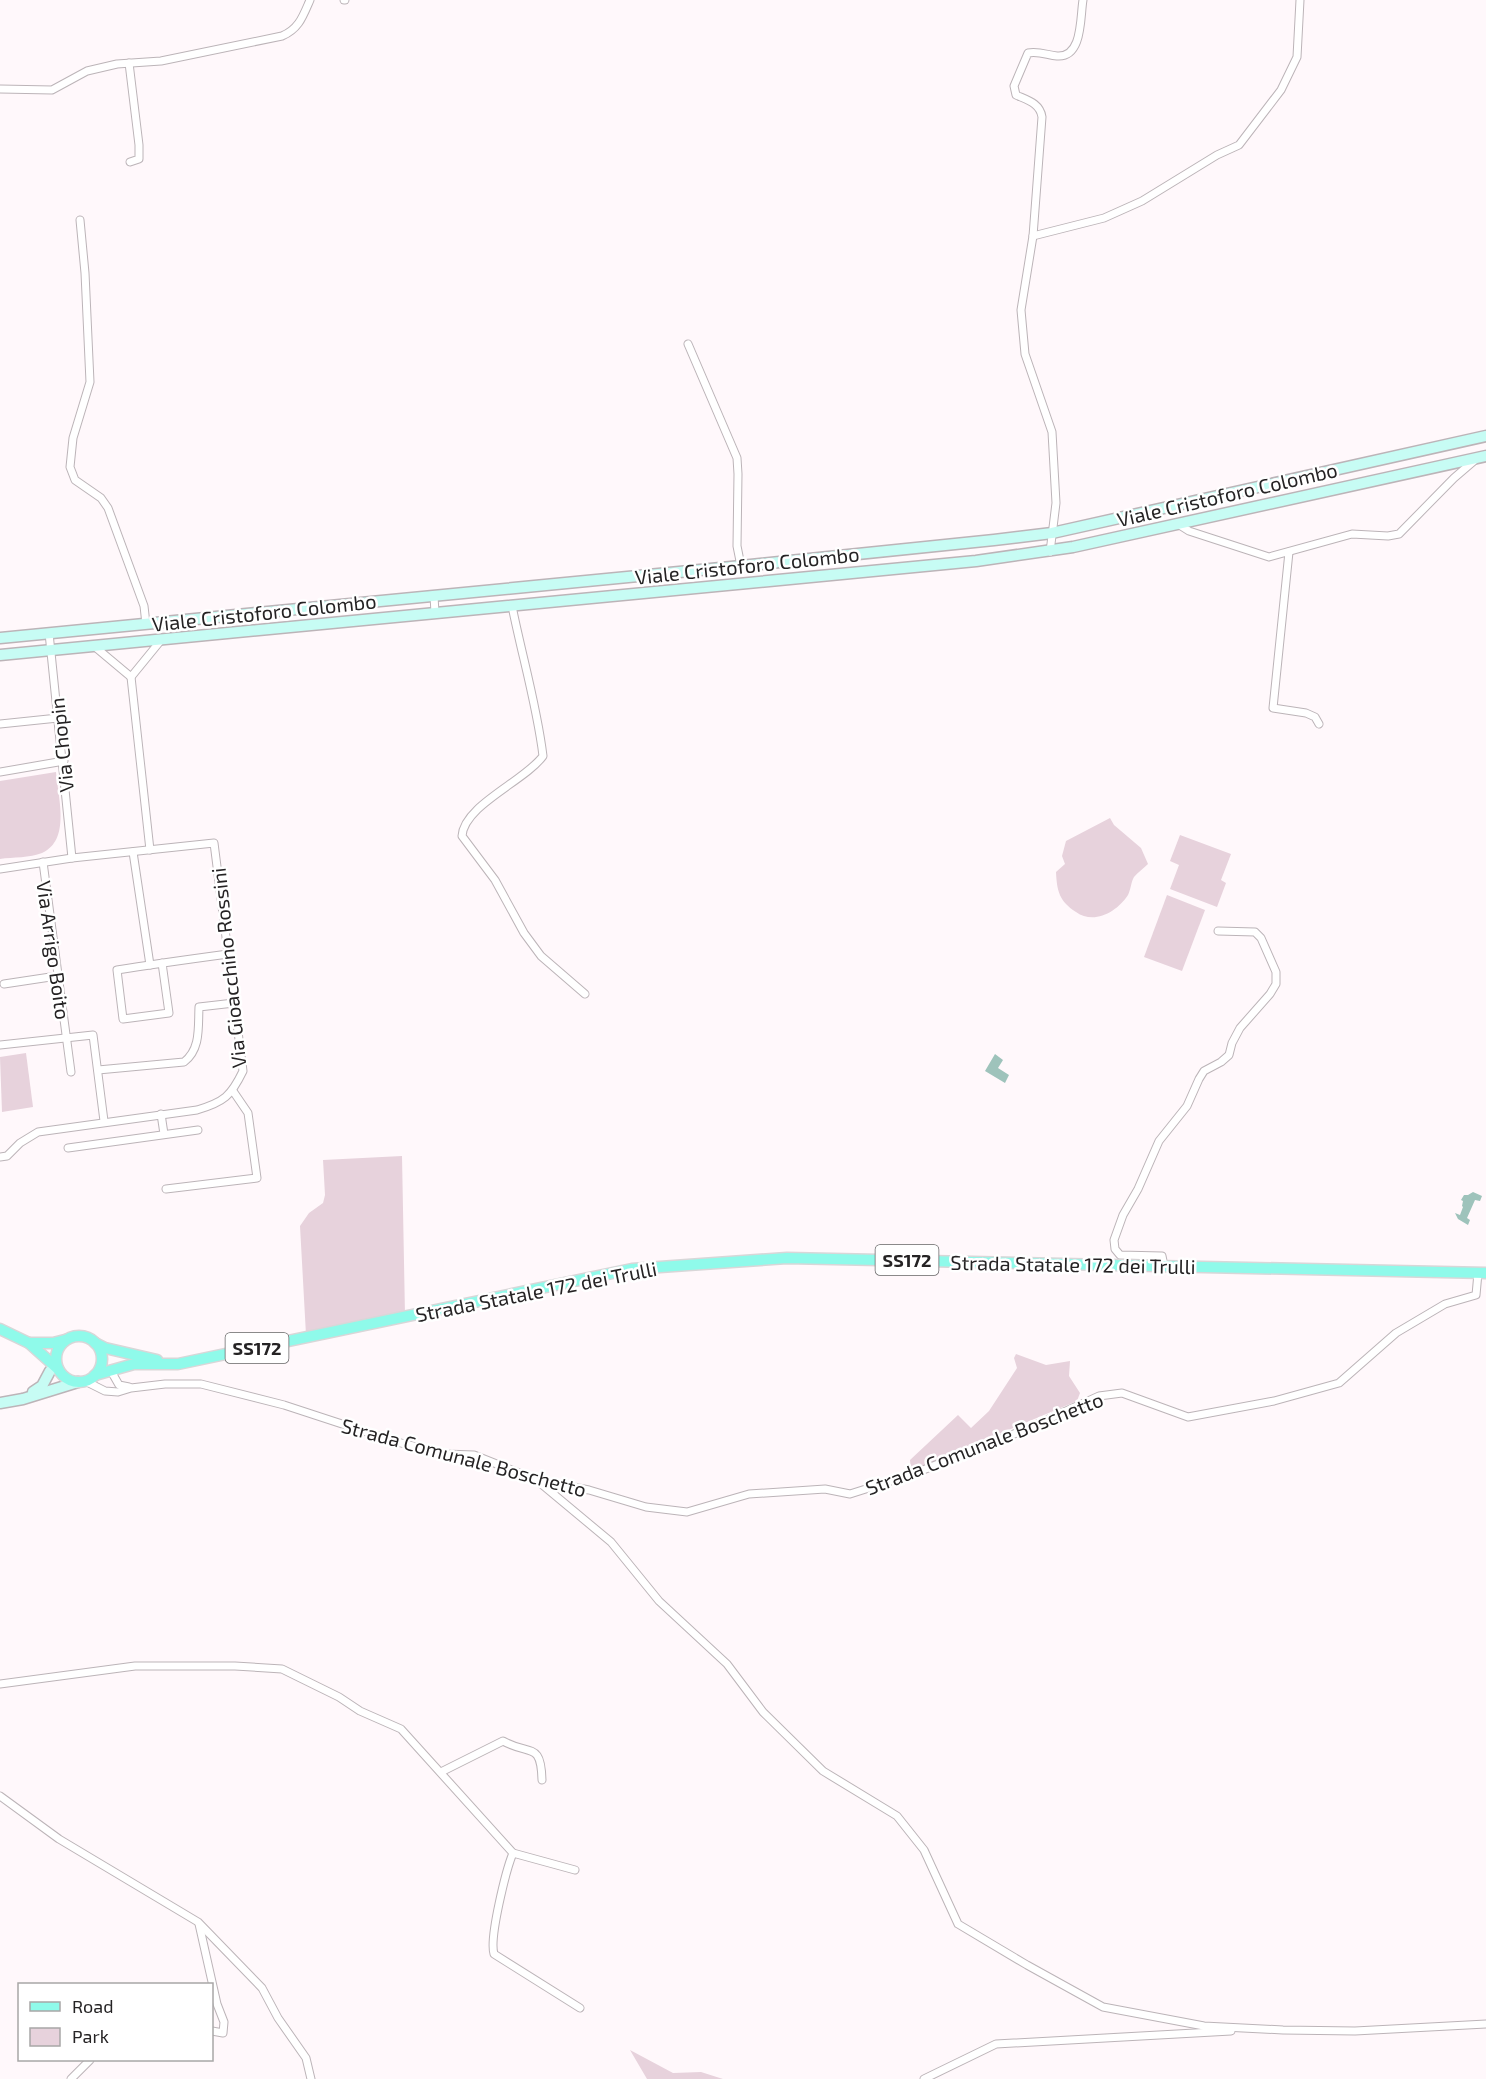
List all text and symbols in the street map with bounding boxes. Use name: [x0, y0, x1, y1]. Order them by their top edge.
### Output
street label: Viale Cristoforo Colombo: [1114, 457, 1340, 531]
street label: Viale Cristoforo Colombo: [634, 541, 860, 589]
street label: Viale Cristoforo Colombo: [151, 588, 377, 636]
street label: Via Chopin: [44, 696, 78, 794]
street label: Via Gioacchino Rossini: [206, 867, 250, 1069]
street label: Via Arrigo Boito: [32, 879, 76, 1021]
road number: SS172: [876, 1245, 938, 1275]
street label: Strada Statale 172 dei Trulli: [950, 1250, 1196, 1278]
street label: Strada Statale 172 dei Trulli: [413, 1256, 659, 1326]
road number: SS172: [226, 1333, 288, 1363]
street label: Strada Comunale Boschetto: [862, 1387, 1106, 1499]
street label: Strada Comunale Boschetto: [339, 1413, 589, 1501]
legend: [18, 1983, 213, 2061]
text: Road: [72, 1995, 113, 2017]
text: Park: [72, 2025, 109, 2047]

